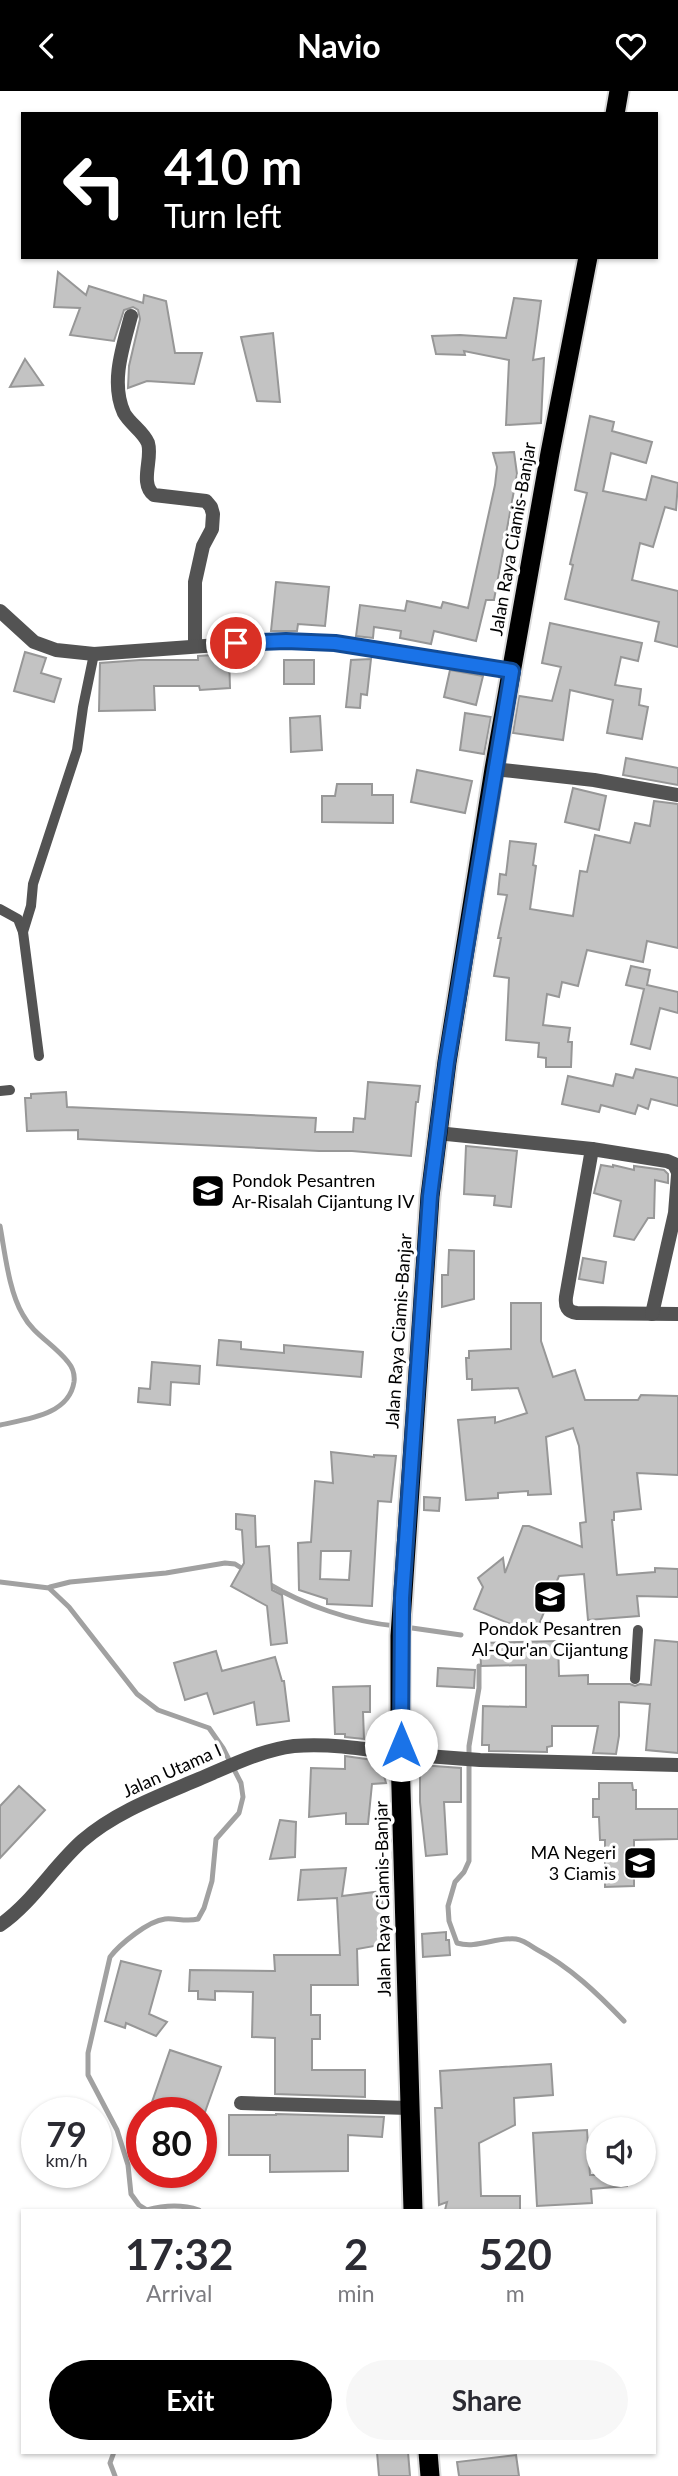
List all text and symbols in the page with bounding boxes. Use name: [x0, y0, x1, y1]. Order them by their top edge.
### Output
text: Navio: [297, 26, 381, 65]
icon: back: [28, 27, 66, 65]
icon: heart: [612, 27, 650, 65]
text: 410 m: [164, 137, 302, 195]
icon: left: [49, 140, 140, 231]
text: Turn left: [164, 196, 281, 235]
street label: Jalan Raya Ciamis-Banjar: [484, 440, 540, 637]
pin: [206, 613, 266, 673]
icon: arrive: [217, 624, 255, 662]
place label: Pondok Pesantren Ar-Risalah Cijantung IV: [232, 1169, 415, 1212]
school or university icon: Pondok Pesantren Ar-Risalah Cijantung IV: [189, 1172, 227, 1210]
street label: Jalan Raya Ciamis-Banjar: [380, 1232, 416, 1429]
school or university icon: Pondok Pesantren Al-Qur'an Cijantung: [531, 1578, 569, 1616]
place label: Pondok Pesantren Al-Qur'an Cijantung: [472, 1617, 628, 1660]
position arrow: [364, 1708, 438, 1782]
street label: Jalan Utama I: [119, 1739, 224, 1802]
street label: Jalan Raya Ciamis-Banjar: [369, 1801, 395, 1997]
place label: MA Negeri 3 Ciamis: [531, 1841, 616, 1884]
school or university icon: MA Negeri 3 Ciamis: [621, 1844, 659, 1882]
speed limit sign: 80: [126, 2097, 217, 2188]
text: 79: [46, 2112, 87, 2154]
map controls: [586, 2117, 656, 2187]
button: sound: [586, 2117, 656, 2187]
text: km/h: [45, 2149, 88, 2171]
text: 17:32: [125, 2229, 233, 2279]
text: 2: [344, 2229, 368, 2279]
text: 520: [479, 2229, 552, 2279]
text: Arrival: [146, 2279, 212, 2307]
text: min: [337, 2279, 375, 2307]
text: m: [506, 2279, 525, 2307]
button: Exit: [49, 2360, 332, 2440]
button: Share: [346, 2360, 628, 2440]

